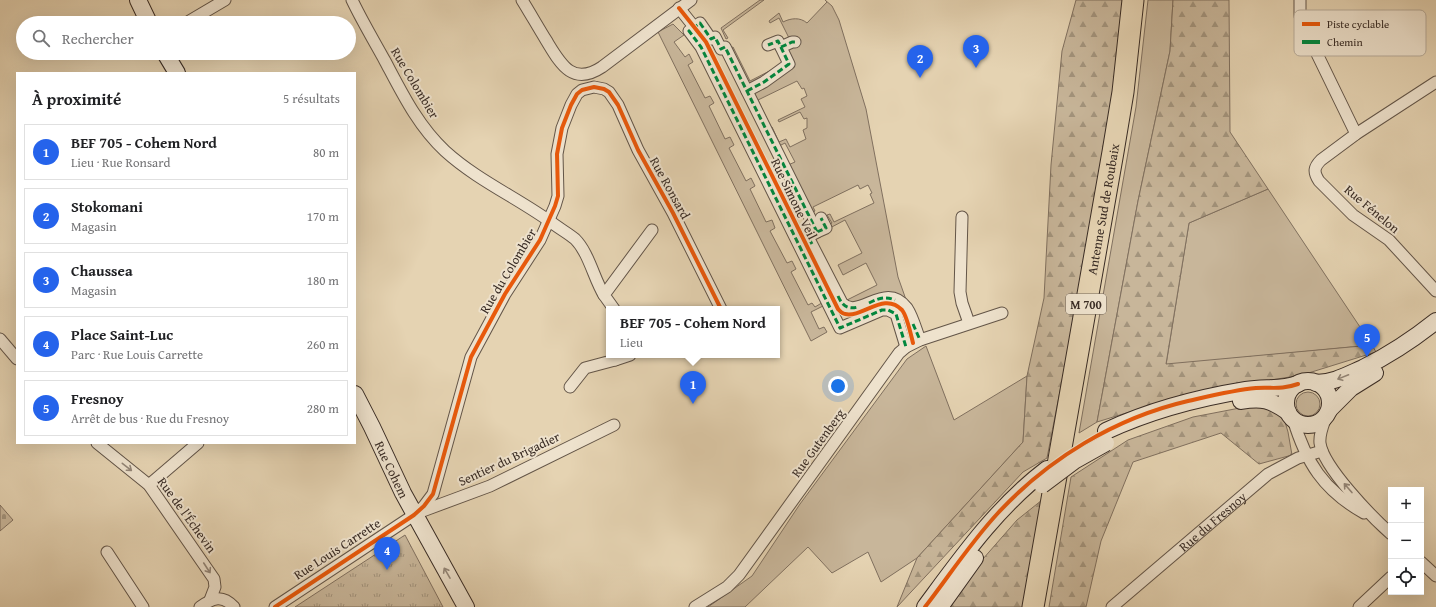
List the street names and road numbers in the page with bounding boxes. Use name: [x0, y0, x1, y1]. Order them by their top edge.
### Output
street label: Rue Colombier: [386, 44, 444, 123]
street label: Antenne Sud de Roubaix: [1082, 142, 1124, 276]
street label: Rue Ronsard: [645, 153, 695, 223]
street label: Rue Simone Veil: [766, 155, 822, 243]
street label: Rue Fénelon: [1340, 180, 1404, 238]
street label: Rue du Colombier: [475, 224, 541, 317]
road number: M 700: [1066, 294, 1106, 314]
street label: Rue Gutenberg: [787, 404, 850, 481]
street label: Sentier du Brigadier: [455, 427, 564, 491]
street label: Rue Cohem: [370, 438, 414, 502]
street label: Rue de l'Échevin: [153, 473, 221, 557]
street label: Rue du Fresnoy: [1174, 487, 1251, 556]
street label: Rue Louis Carrette: [290, 514, 384, 584]

